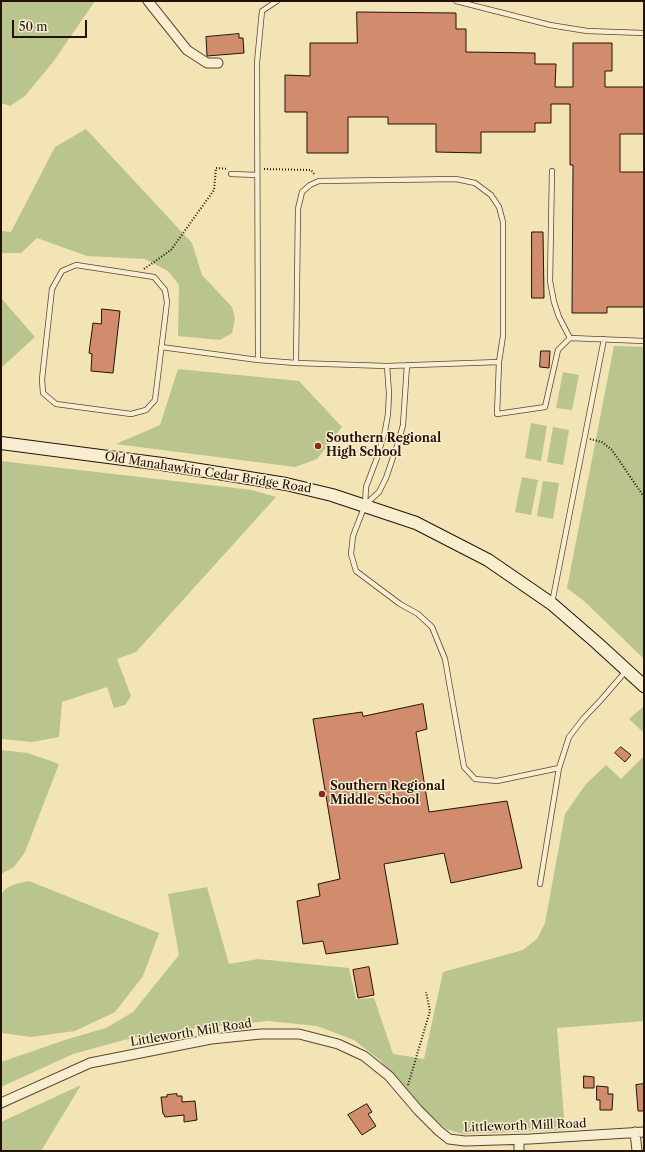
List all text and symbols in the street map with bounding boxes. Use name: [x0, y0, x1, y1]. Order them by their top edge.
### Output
scale bar: [14, 12, 89, 38]
text: 50 m: [19, 19, 48, 34]
place label: Southern Regional High School: [326, 432, 441, 460]
marker: Southern Regional High School: [313, 441, 323, 451]
street label: Old Manahawkin Cedar Bridge Road: [104, 450, 312, 496]
place label: Southern Regional Middle School: [330, 780, 445, 808]
marker: Southern Regional Middle School: [317, 789, 327, 799]
street label: Littleworth Mill Road: [129, 1016, 253, 1050]
street label: Littleworth Mill Road: [463, 1117, 587, 1135]

